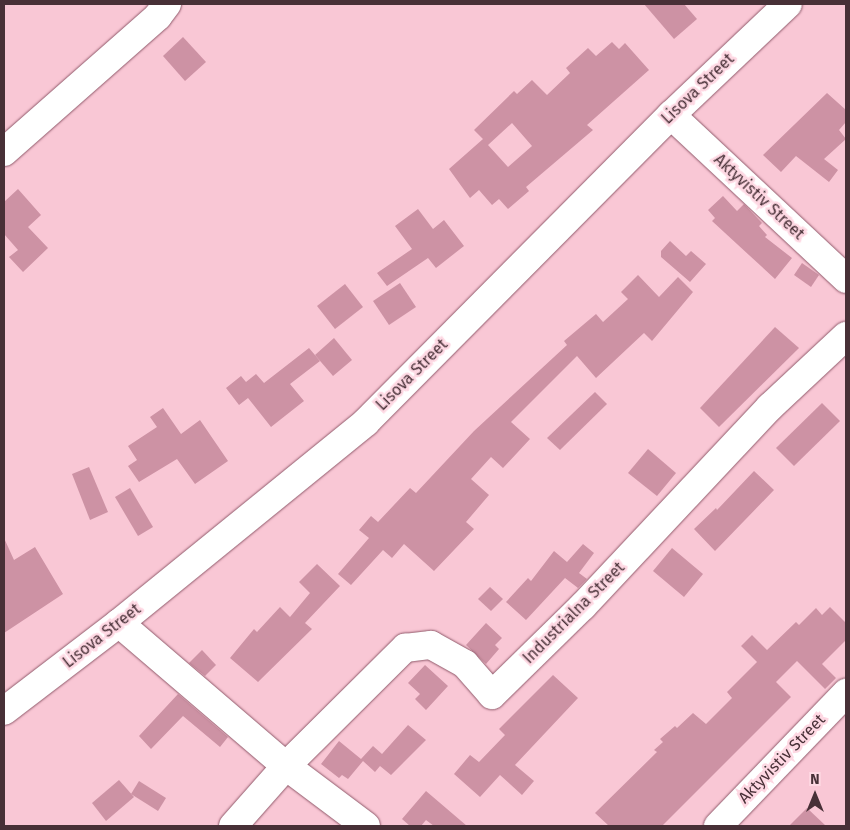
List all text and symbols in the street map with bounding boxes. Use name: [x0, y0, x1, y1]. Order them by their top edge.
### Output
street label: Lisova Street: [658, 50, 738, 128]
street label: Aktyvistiv Street: [710, 150, 808, 244]
street label: Lisova Street: [372, 335, 452, 415]
street label: Industrialna Street: [519, 558, 629, 668]
street label: Lisova Street: [59, 600, 145, 672]
street label: Aktyvistiv Street: [735, 710, 829, 808]
north arrow: [790, 770, 840, 820]
text: N: [810, 771, 820, 788]

